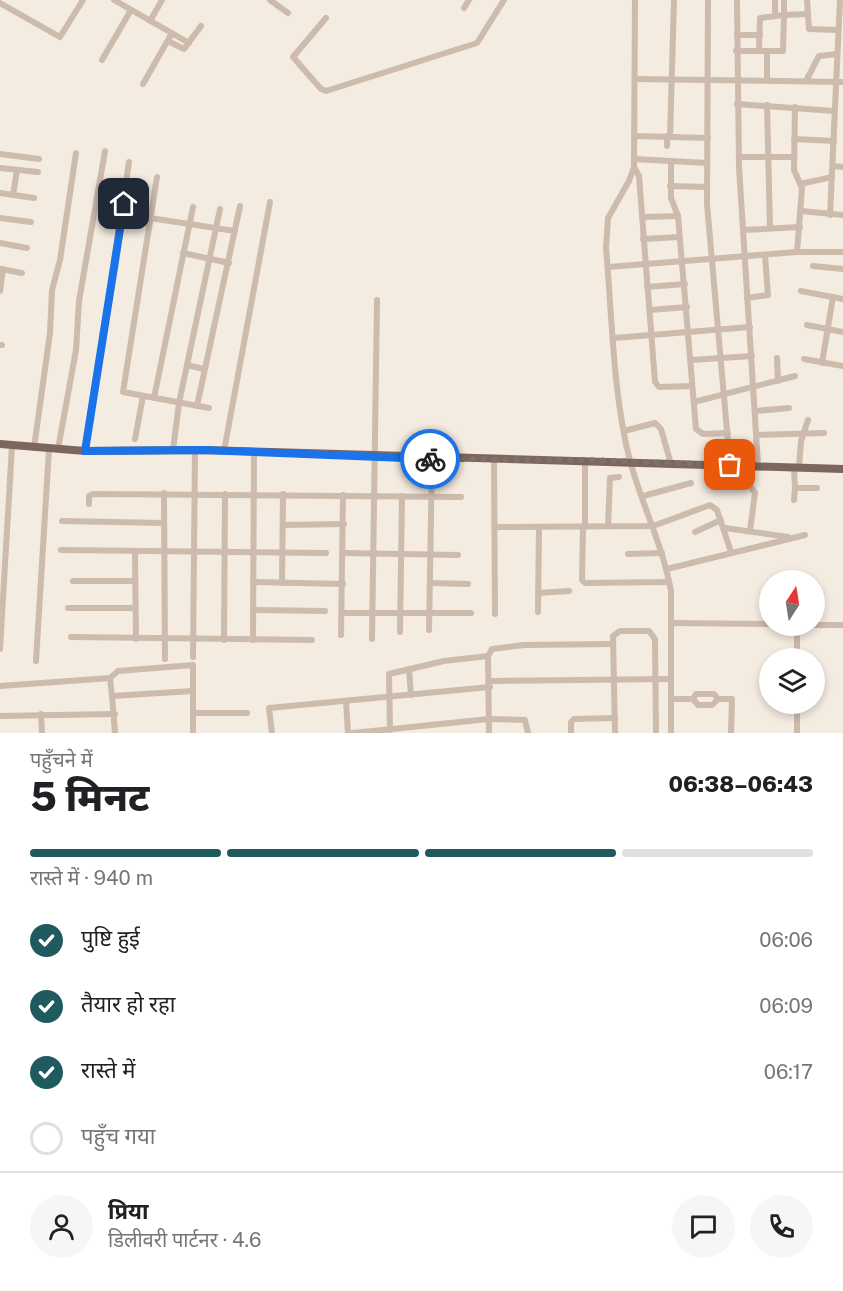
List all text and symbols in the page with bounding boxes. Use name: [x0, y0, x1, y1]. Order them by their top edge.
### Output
pin: [98, 178, 149, 229]
icon: home: [107, 187, 140, 220]
courier: [400, 429, 460, 489]
pin: [704, 439, 755, 490]
icon: bike: [414, 443, 447, 476]
icon: bag: [713, 448, 746, 481]
north arrow: [759, 570, 825, 636]
map controls: [759, 570, 825, 714]
button: layers: [759, 648, 825, 714]
text: पहुँचने में: [30, 748, 93, 772]
text: 06:38–06:43: [668, 771, 813, 797]
text: 5 मिनट: [30, 774, 149, 820]
text: रास्ते में · 940 m: [30, 866, 153, 890]
icon: check: [30, 924, 63, 957]
text: पुष्टि हुई: [81, 925, 140, 951]
text: 06:06: [759, 928, 813, 952]
icon: check: [30, 990, 63, 1023]
text: तैयार हो रहा: [81, 991, 175, 1017]
text: 06:09: [759, 994, 813, 1018]
icon: check: [30, 1056, 63, 1089]
text: रास्ते में: [81, 1057, 135, 1083]
text: 06:17: [764, 1060, 813, 1084]
text: पहुँच गया: [81, 1123, 155, 1149]
button: person: [30, 1195, 93, 1258]
button: chat: [672, 1195, 735, 1258]
button: phone: [750, 1195, 813, 1258]
text: प्रिया: [108, 1198, 148, 1224]
text: डिलीवरी पार्टनर · 4.6: [108, 1228, 262, 1252]

